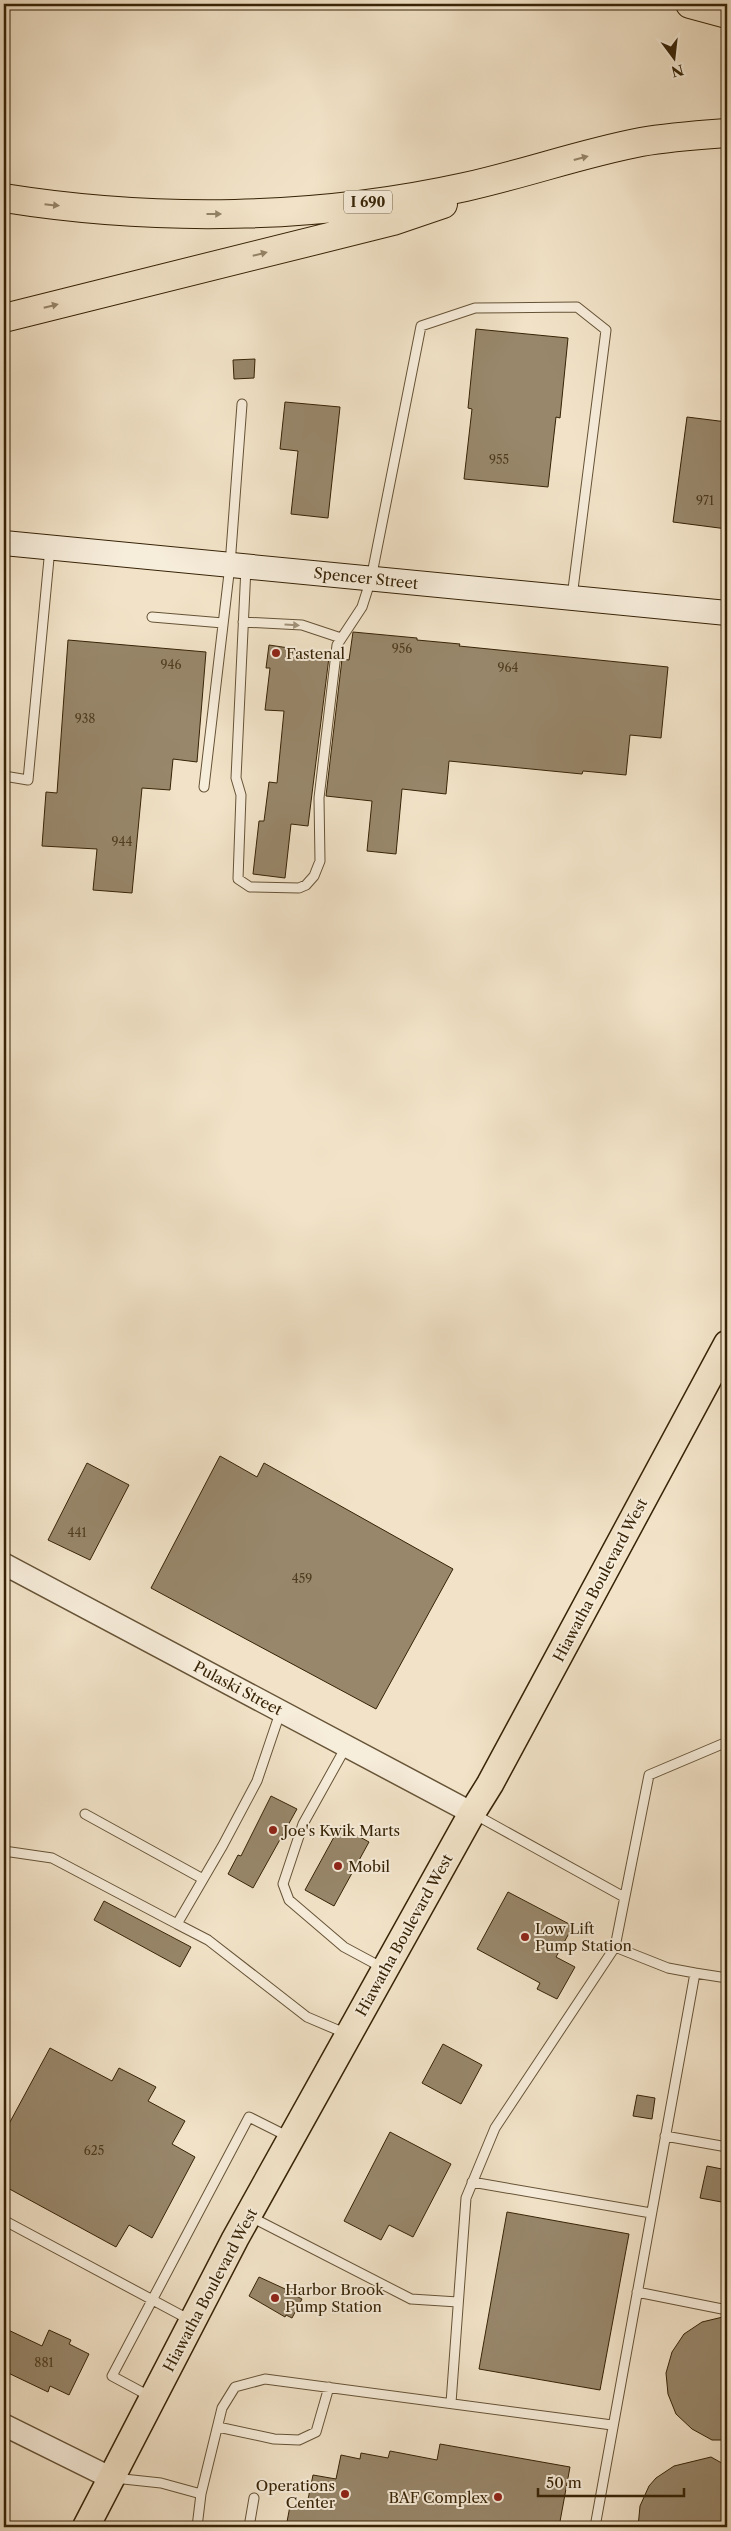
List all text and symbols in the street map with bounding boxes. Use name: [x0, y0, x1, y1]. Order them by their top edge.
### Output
north arrow: [648, 32, 698, 82]
text: N: [669, 60, 686, 81]
one-way arrow: [574, 154, 589, 162]
road number: I 690: [344, 190, 392, 213]
one-way arrow: [44, 201, 60, 209]
one-way arrow: [206, 210, 222, 218]
one-way arrow: [252, 250, 267, 258]
one-way arrow: [44, 302, 59, 310]
house number: 955: [489, 452, 509, 467]
house number: 971: [696, 493, 714, 508]
street label: Spencer Street: [313, 563, 420, 593]
one-way arrow: [284, 621, 300, 629]
house number: 956: [392, 641, 412, 656]
place label: Fastenal: [286, 644, 346, 663]
marker: Fastenal: [270, 647, 282, 659]
house number: 946: [161, 657, 182, 672]
house number: 964: [498, 660, 519, 675]
house number: 938: [75, 711, 95, 726]
house number: 944: [112, 834, 133, 849]
street label: Hiawatha Boulevard West: [549, 1494, 652, 1665]
house number: 441: [68, 1525, 86, 1540]
house number: 459: [292, 1571, 312, 1586]
street label: Pulaski Street: [190, 1657, 286, 1720]
place label: Joe's Kwik Marts: [281, 1821, 400, 1840]
marker: Joe's Kwik Marts: [267, 1824, 279, 1836]
street label: Hiawatha Boulevard West: [351, 1850, 457, 2019]
place label: Mobil: [348, 1857, 391, 1876]
marker: Mobil: [332, 1860, 344, 1872]
place label: Low Lift Pump Station: [535, 1919, 633, 1955]
marker: Low Lift Pump Station: [519, 1931, 531, 1943]
house number: 625: [84, 2143, 104, 2158]
street label: Hiawatha Boulevard West: [159, 2204, 262, 2375]
place label: Harbor Brook Pump Station: [285, 2280, 385, 2316]
marker: Harbor Brook Pump Station: [269, 2292, 281, 2304]
house number: 881: [34, 2355, 54, 2370]
scale bar: [538, 2466, 685, 2498]
text: 50 m: [546, 2473, 582, 2492]
place label: Operations Center: [256, 2476, 336, 2512]
marker: Operations Center: [339, 2488, 351, 2500]
place label: BAF Complex: [389, 2488, 488, 2507]
marker: BAF Complex: [492, 2491, 504, 2503]

